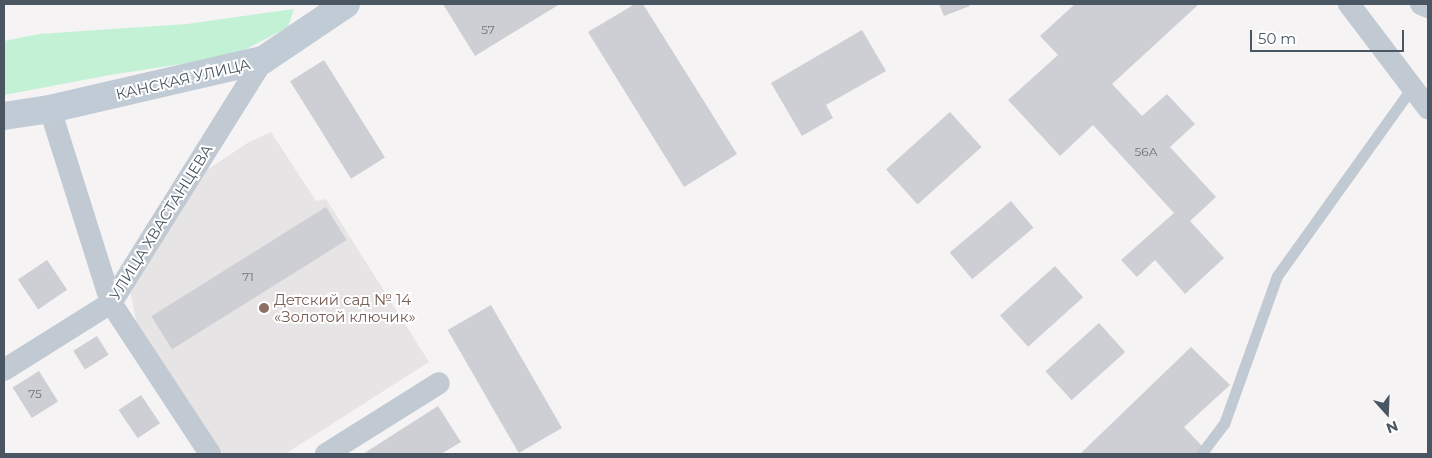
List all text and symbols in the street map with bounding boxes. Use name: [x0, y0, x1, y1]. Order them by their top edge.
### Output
scale bar: [1252, 20, 1406, 52]
house number: 57: [481, 23, 495, 37]
text: 50 m: [1258, 29, 1296, 48]
street label: КАНСКАЯ УЛИЦА: [114, 55, 252, 103]
street label: УЛИЦА ХВАСТАНЦЕВА: [106, 141, 216, 303]
house number: 56А: [1134, 145, 1158, 159]
house number: 71: [242, 270, 254, 284]
place label: Детский сад № 14 «Золотой ключик»: [274, 290, 416, 325]
marker: Детский сад № 14 «Золотой ключик»: [258, 302, 270, 314]
house number: 75: [28, 387, 42, 401]
north arrow: [1362, 388, 1412, 438]
text: N: [1384, 417, 1401, 437]

